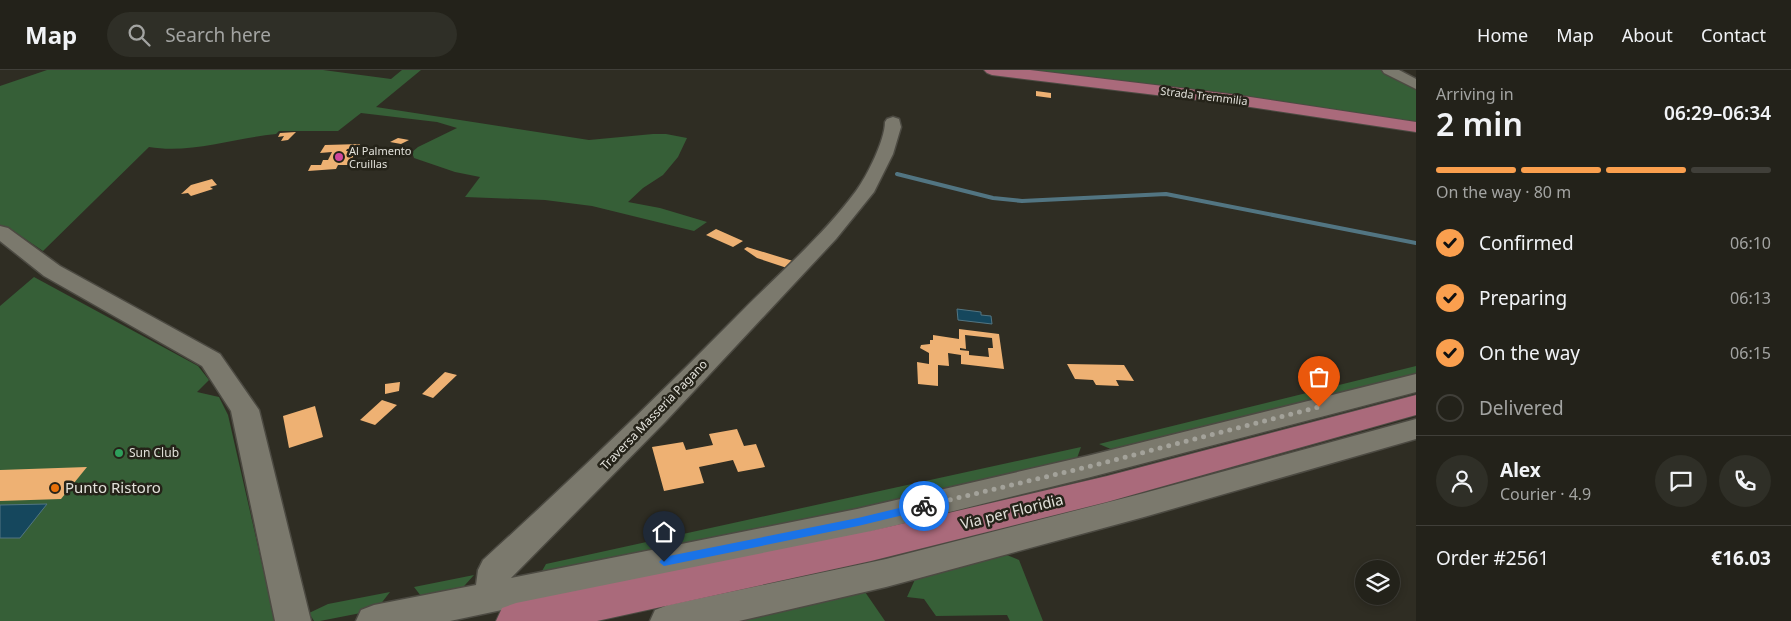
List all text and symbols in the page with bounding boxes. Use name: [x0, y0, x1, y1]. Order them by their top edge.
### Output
search box: [107, 12, 457, 57]
text: Map: [25, 18, 77, 51]
icon: search: [125, 21, 153, 49]
text: Search here: [165, 22, 271, 48]
text: Home: [1477, 23, 1528, 47]
text: Map: [1556, 23, 1594, 47]
text: About: [1622, 23, 1673, 47]
text: Contact: [1701, 23, 1766, 47]
street label: Strada Tremmilia: [1160, 83, 1248, 108]
text: Arriving in: [1436, 83, 1514, 105]
text: 06:29–06:34: [1664, 100, 1771, 126]
text: 2 min: [1436, 102, 1523, 145]
place label: Al Palmento Cruillas: [349, 143, 412, 171]
marker: Al Palmento Cruillas: [333, 151, 345, 163]
text: On the way · 80 m: [1436, 181, 1571, 203]
icon: check: [1436, 229, 1464, 257]
text: Confirmed: [1479, 230, 1574, 256]
text: 06:10: [1730, 232, 1771, 254]
icon: check: [1436, 284, 1464, 312]
text: Preparing: [1479, 285, 1567, 311]
text: 06:13: [1730, 287, 1771, 309]
icon: check: [1436, 339, 1464, 367]
text: On the way: [1479, 340, 1580, 366]
text: 06:15: [1730, 342, 1771, 364]
street label: Traversa Masseria Pagano: [596, 356, 711, 474]
pin: [1298, 356, 1340, 407]
icon: bag: [1305, 363, 1333, 391]
text: Delivered: [1479, 395, 1564, 421]
place label: Sun Club: [129, 444, 179, 461]
marker: Sun Club: [113, 447, 125, 459]
button: person: [1436, 455, 1488, 507]
button: chat: [1655, 455, 1707, 507]
button: phone: [1719, 455, 1771, 507]
text: Alex: [1500, 457, 1541, 483]
place label: Punto Ristoro: [65, 477, 161, 497]
courier: [899, 481, 949, 531]
marker: Punto Ristoro: [49, 482, 61, 494]
text: Courier · 4.9: [1500, 483, 1591, 505]
street label: Via per Floridia: [958, 489, 1065, 533]
icon: bike: [910, 492, 938, 520]
pin: [643, 511, 685, 562]
icon: home: [650, 518, 678, 546]
text: Order #2561: [1436, 545, 1549, 571]
text: €16.03: [1711, 545, 1771, 571]
map controls: [1355, 560, 1400, 605]
button: layers: [1355, 560, 1400, 605]

